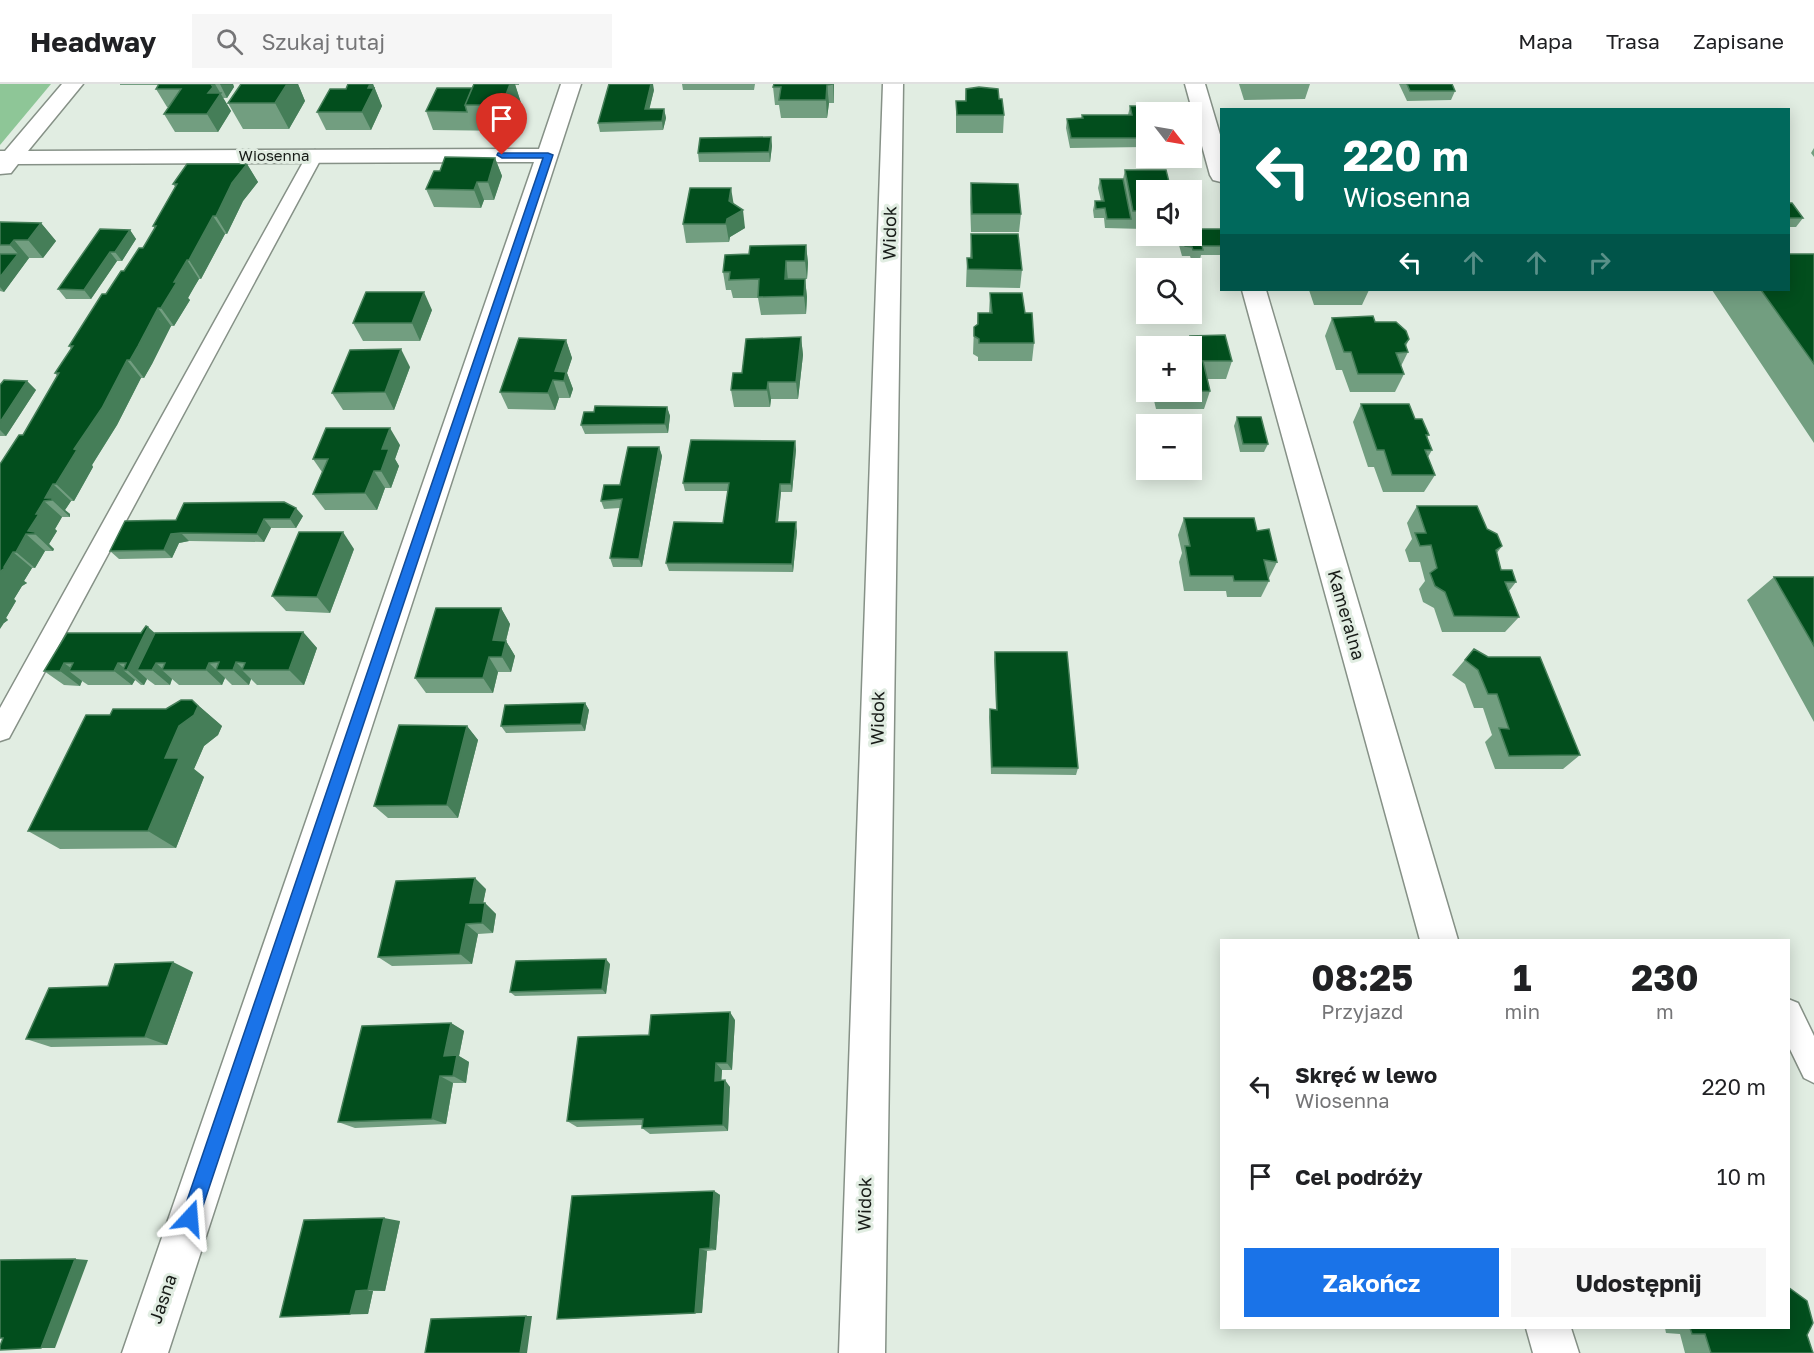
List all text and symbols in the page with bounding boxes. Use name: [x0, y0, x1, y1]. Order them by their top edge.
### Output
search box: [192, 14, 612, 68]
text: Headway: [30, 25, 156, 58]
icon: search: [213, 25, 246, 58]
text: Szukaj tutaj: [261, 28, 385, 55]
text: Mapa: [1518, 28, 1573, 54]
text: Trasa: [1606, 28, 1660, 54]
text: Zapisane: [1693, 28, 1784, 54]
pin: [476, 93, 527, 155]
icon: arrive: [485, 102, 518, 135]
north arrow: [1136, 102, 1202, 168]
map controls: [1136, 102, 1202, 480]
text: 220 m: [1343, 130, 1469, 180]
icon: left: [1244, 132, 1322, 210]
street label: Wiosenna: [239, 146, 310, 164]
button: sound: [1136, 180, 1202, 246]
text: Wiosenna: [1343, 181, 1471, 213]
street label: Widok: [878, 206, 900, 260]
icon: left: [1394, 246, 1427, 279]
icon: ahead: [1457, 246, 1490, 279]
icon: ahead: [1520, 246, 1553, 279]
icon: right: [1583, 246, 1616, 279]
button: search: [1136, 258, 1202, 324]
button: +: [1136, 336, 1202, 402]
button: −: [1136, 414, 1202, 480]
street label: Kameralna: [1324, 567, 1370, 662]
street label: Widok: [866, 691, 888, 745]
text: 08:25: [1311, 956, 1413, 999]
text: 1: [1513, 956, 1532, 999]
text: 230: [1631, 956, 1699, 999]
text: Przyjazd: [1321, 999, 1403, 1023]
text: min: [1505, 999, 1540, 1023]
text: m: [1656, 999, 1674, 1023]
text: Skręć w lewo: [1295, 1061, 1437, 1088]
icon: left: [1244, 1070, 1277, 1103]
text: 220 m: [1702, 1073, 1766, 1100]
text: Wiosenna: [1295, 1088, 1390, 1112]
icon: arrive: [1244, 1160, 1277, 1193]
text: Cel podróży: [1295, 1163, 1423, 1190]
text: 10 m: [1717, 1163, 1766, 1190]
street label: Widok: [853, 1177, 875, 1231]
position arrow: [158, 1186, 222, 1250]
button: Zakończ: [1244, 1248, 1499, 1317]
button: Udostępnij: [1511, 1248, 1766, 1317]
street label: Jasna: [143, 1271, 181, 1326]

